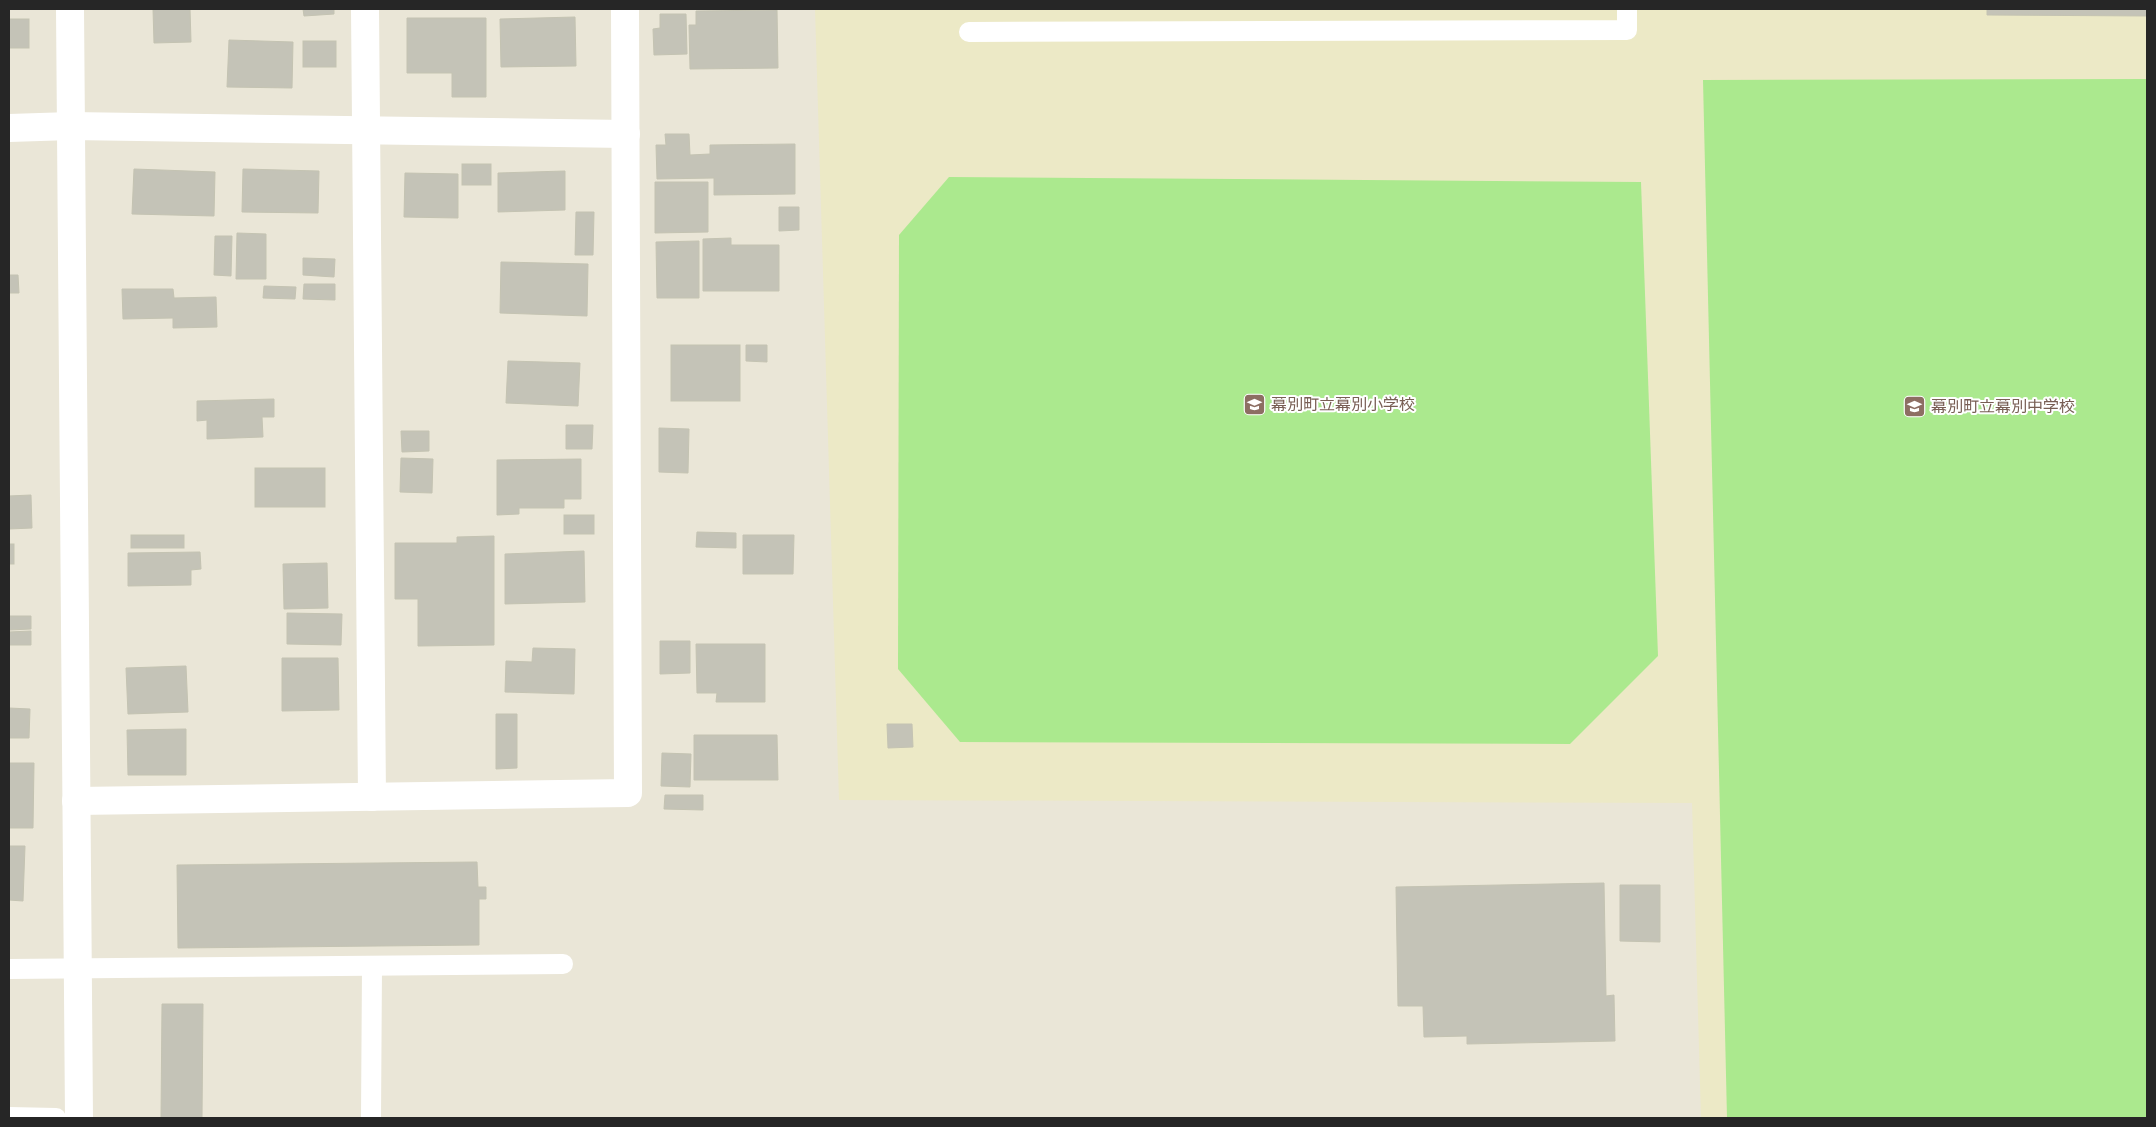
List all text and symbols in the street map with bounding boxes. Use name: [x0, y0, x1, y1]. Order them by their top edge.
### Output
school or university icon: 幕別町立幕別小学校: [1243, 392, 1267, 416]
school or university icon: 幕別町立幕別中学校: [1903, 394, 1927, 418]
place label: 幕別町立幕別小学校: [1271, 395, 1415, 414]
place label: 幕別町立幕別中学校: [1931, 397, 2075, 416]

